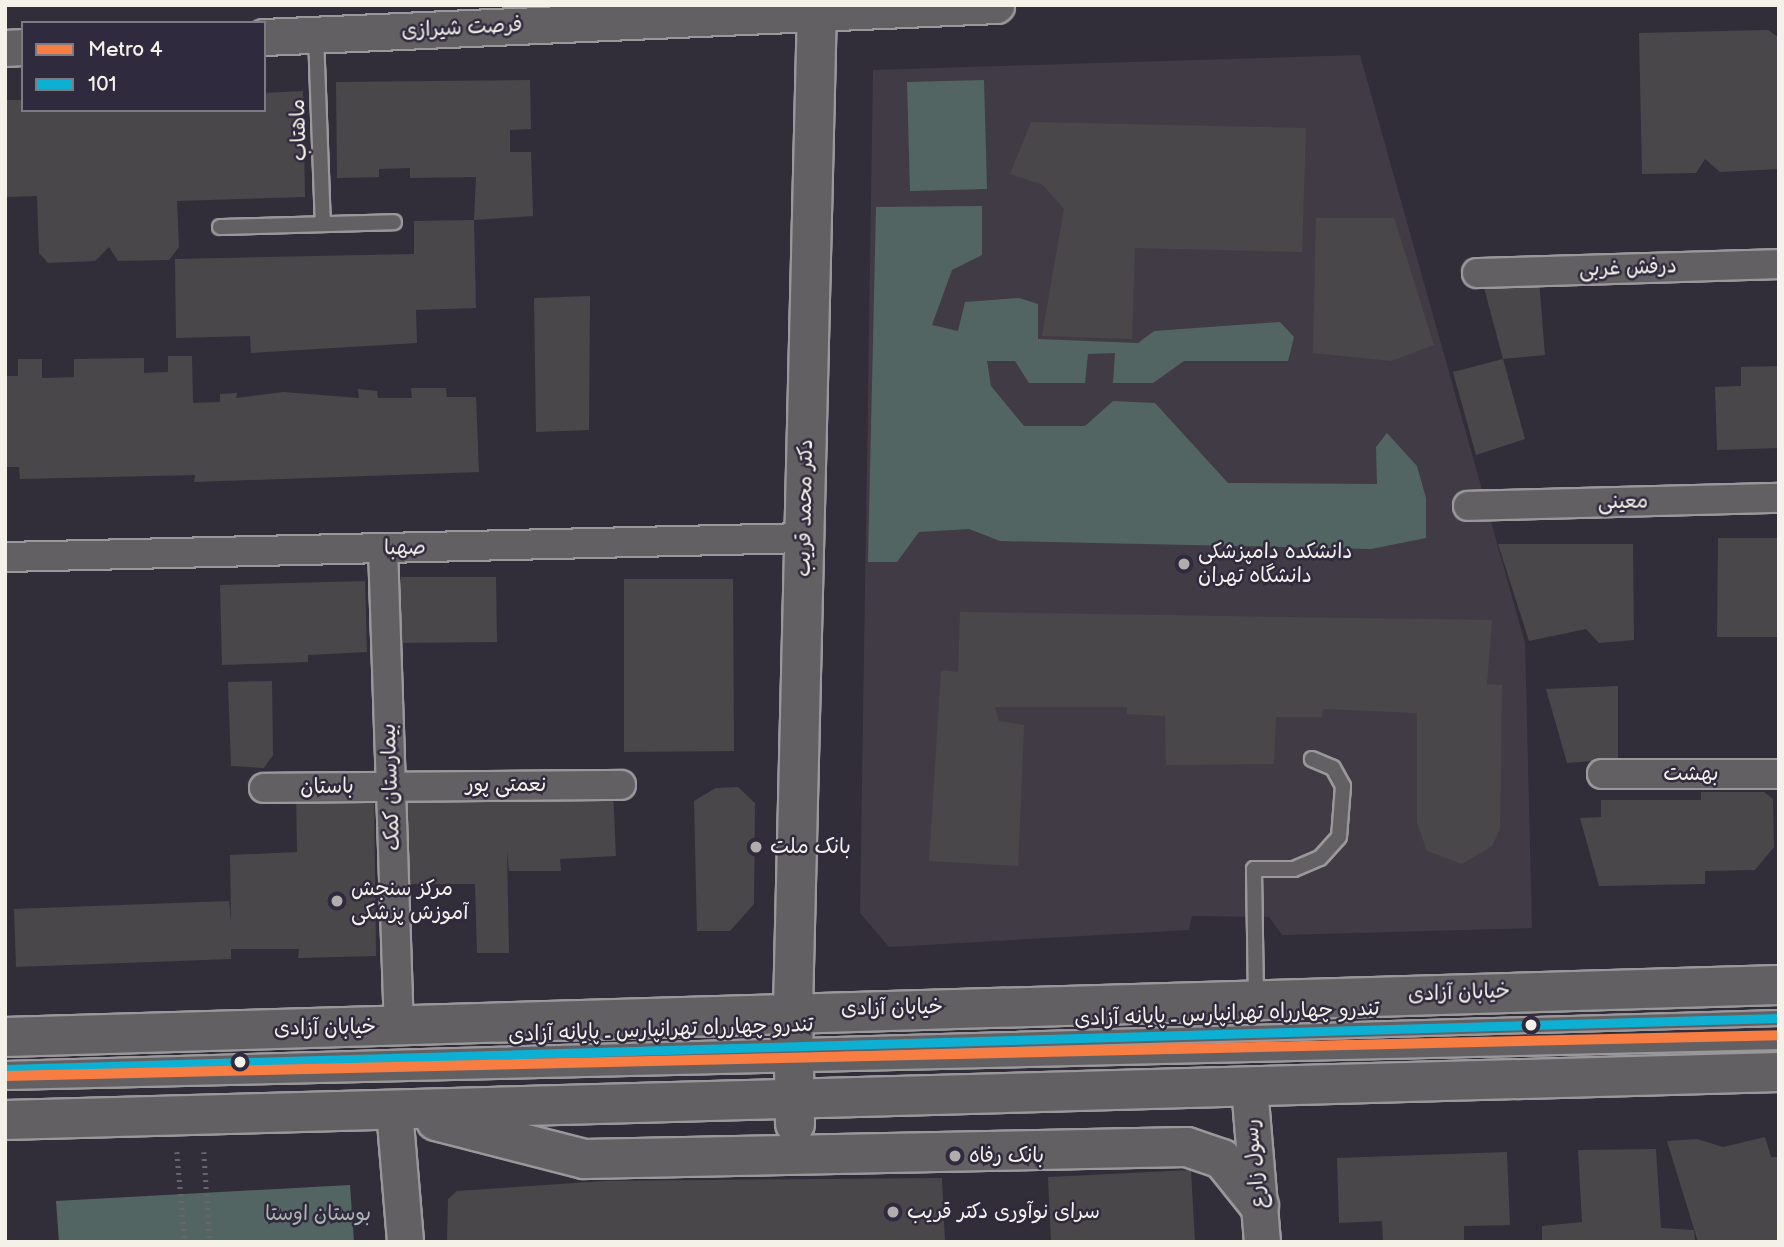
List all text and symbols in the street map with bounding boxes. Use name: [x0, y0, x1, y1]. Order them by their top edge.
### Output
street label: فرصت شیرازی: [401, 12, 523, 44]
legend: [21, 21, 266, 112]
text: Metro 4: [88, 37, 163, 62]
text: 101: [88, 72, 117, 97]
street label: ماهتاب: [285, 98, 313, 162]
street label: درفش غربی: [1579, 254, 1677, 282]
street label: دکتر محمد قریب: [791, 439, 819, 577]
street label: معینی: [1597, 489, 1649, 515]
street label: صهبا: [384, 535, 426, 561]
place label: دانشکده دامپزشکی دانشگاه تهران: [1198, 539, 1353, 589]
marker: دانشکده دامپزشکی دانشگاه تهران: [1176, 556, 1192, 572]
street label: بیمارستان کمک: [376, 723, 406, 851]
street label: بهشت: [1663, 761, 1719, 787]
street label: نعمتی پور: [466, 772, 546, 798]
street label: باستان: [300, 774, 354, 800]
place label: بانک ملت: [770, 834, 851, 860]
marker: بانک ملت: [748, 839, 764, 855]
place label: مرکز سنجش آموزش پزشکی: [351, 876, 468, 926]
marker: مرکز سنجش آموزش پزشکی: [329, 893, 345, 909]
street label: خیابان آزادی: [1408, 979, 1510, 1007]
street label: خیابان آزادی: [841, 995, 943, 1021]
street label: تندرو چهارراه تهرانپارس ـ پایانه آزادی: [1074, 996, 1380, 1032]
street label: تندرو چهارراه تهرانپارس ـ پایانه آزادی: [508, 1012, 814, 1048]
street label: خیابان آزادی: [274, 1015, 376, 1041]
unlabelled marker: [1524, 1018, 1538, 1032]
unlabelled marker: [233, 1055, 247, 1069]
street label: رسول زارع: [1239, 1118, 1271, 1210]
place label: بانک رفاه: [969, 1143, 1044, 1169]
marker: بانک رفاه: [947, 1148, 963, 1164]
place label: سرای نوآوری دکتر قریب: [907, 1199, 1100, 1225]
park label: بوستان اوستا: [265, 1201, 371, 1227]
marker: سرای نوآوری دکتر قریب: [885, 1204, 901, 1220]

